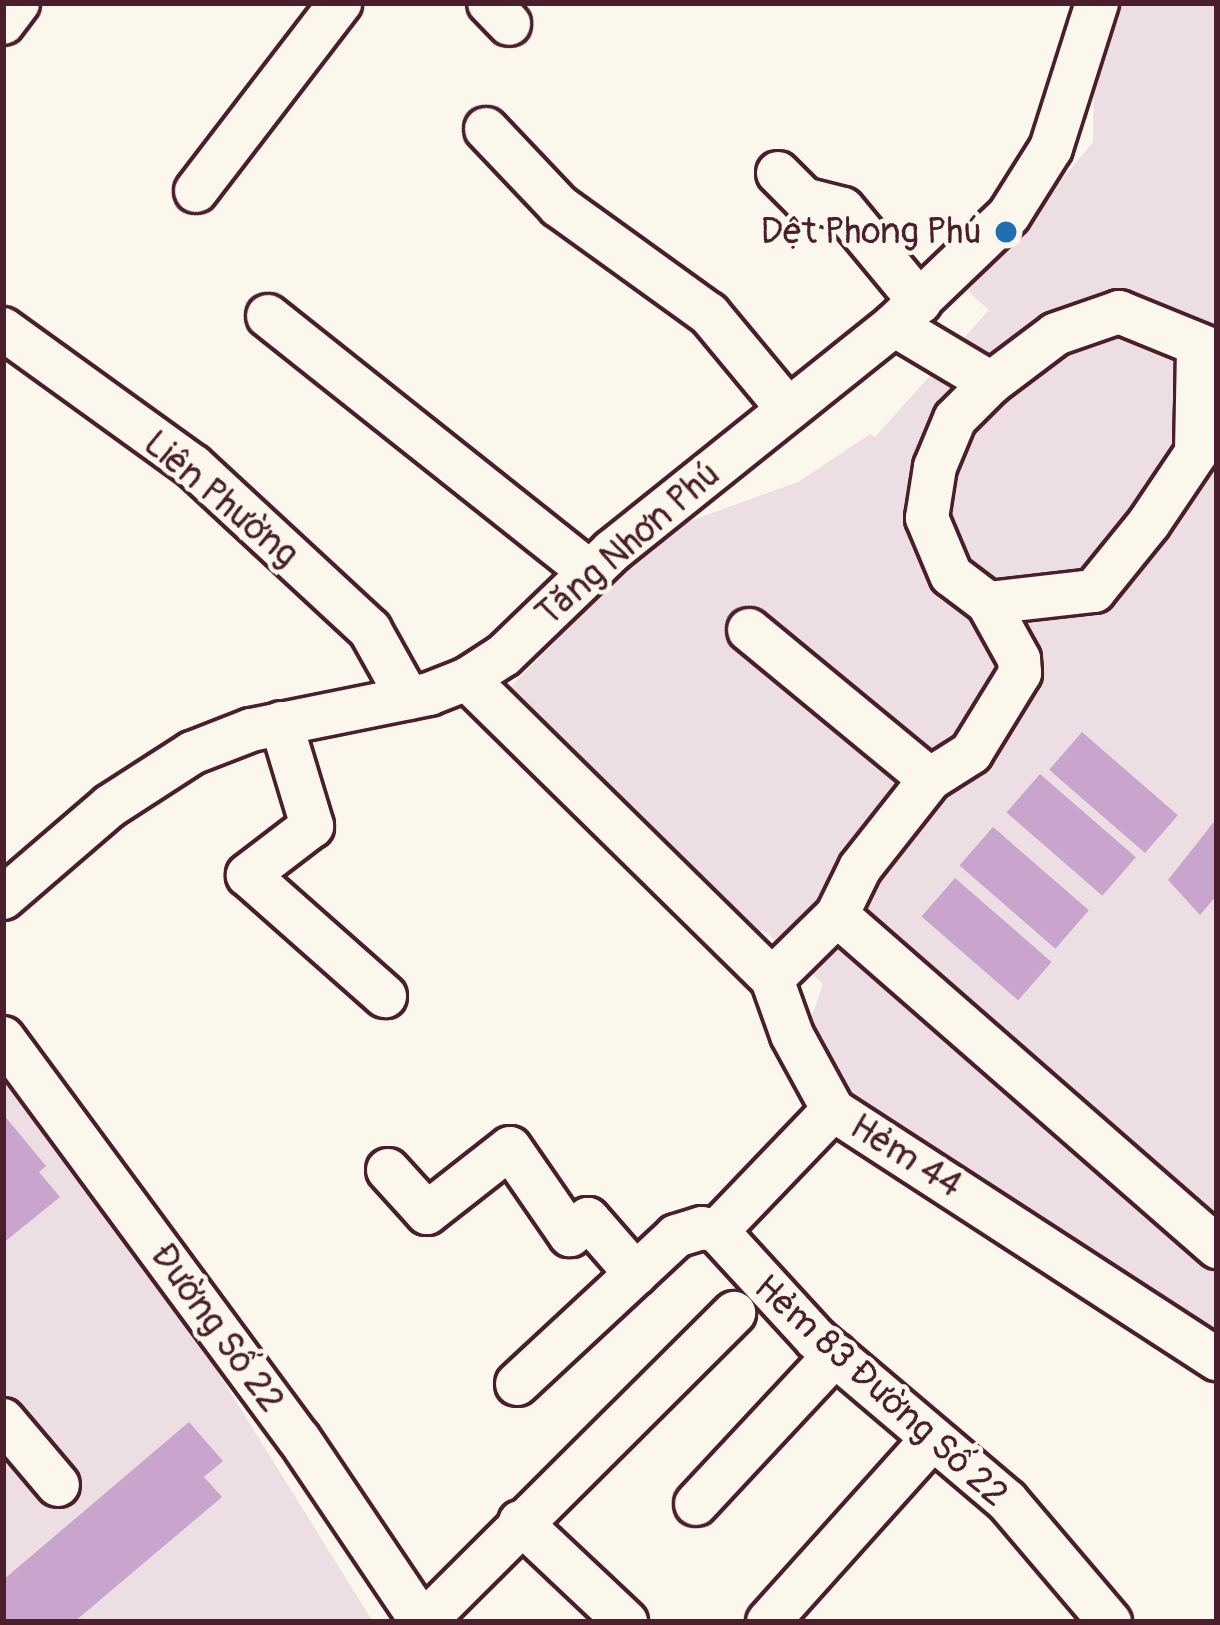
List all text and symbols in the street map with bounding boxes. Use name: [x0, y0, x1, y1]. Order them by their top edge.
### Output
place label: Dệt Phong Phú: [761, 210, 982, 254]
marker: Dệt Phong Phú: [993, 219, 1019, 245]
street label: Liên Phường: [135, 422, 307, 576]
street label: Tăng Nhơn Phú: [527, 452, 729, 636]
street label: Hẻm 44: [842, 1105, 970, 1207]
street label: Đường Số 22: [141, 1235, 293, 1421]
street label: Hẻm 83 Đường Số 22: [745, 1266, 1017, 1516]

